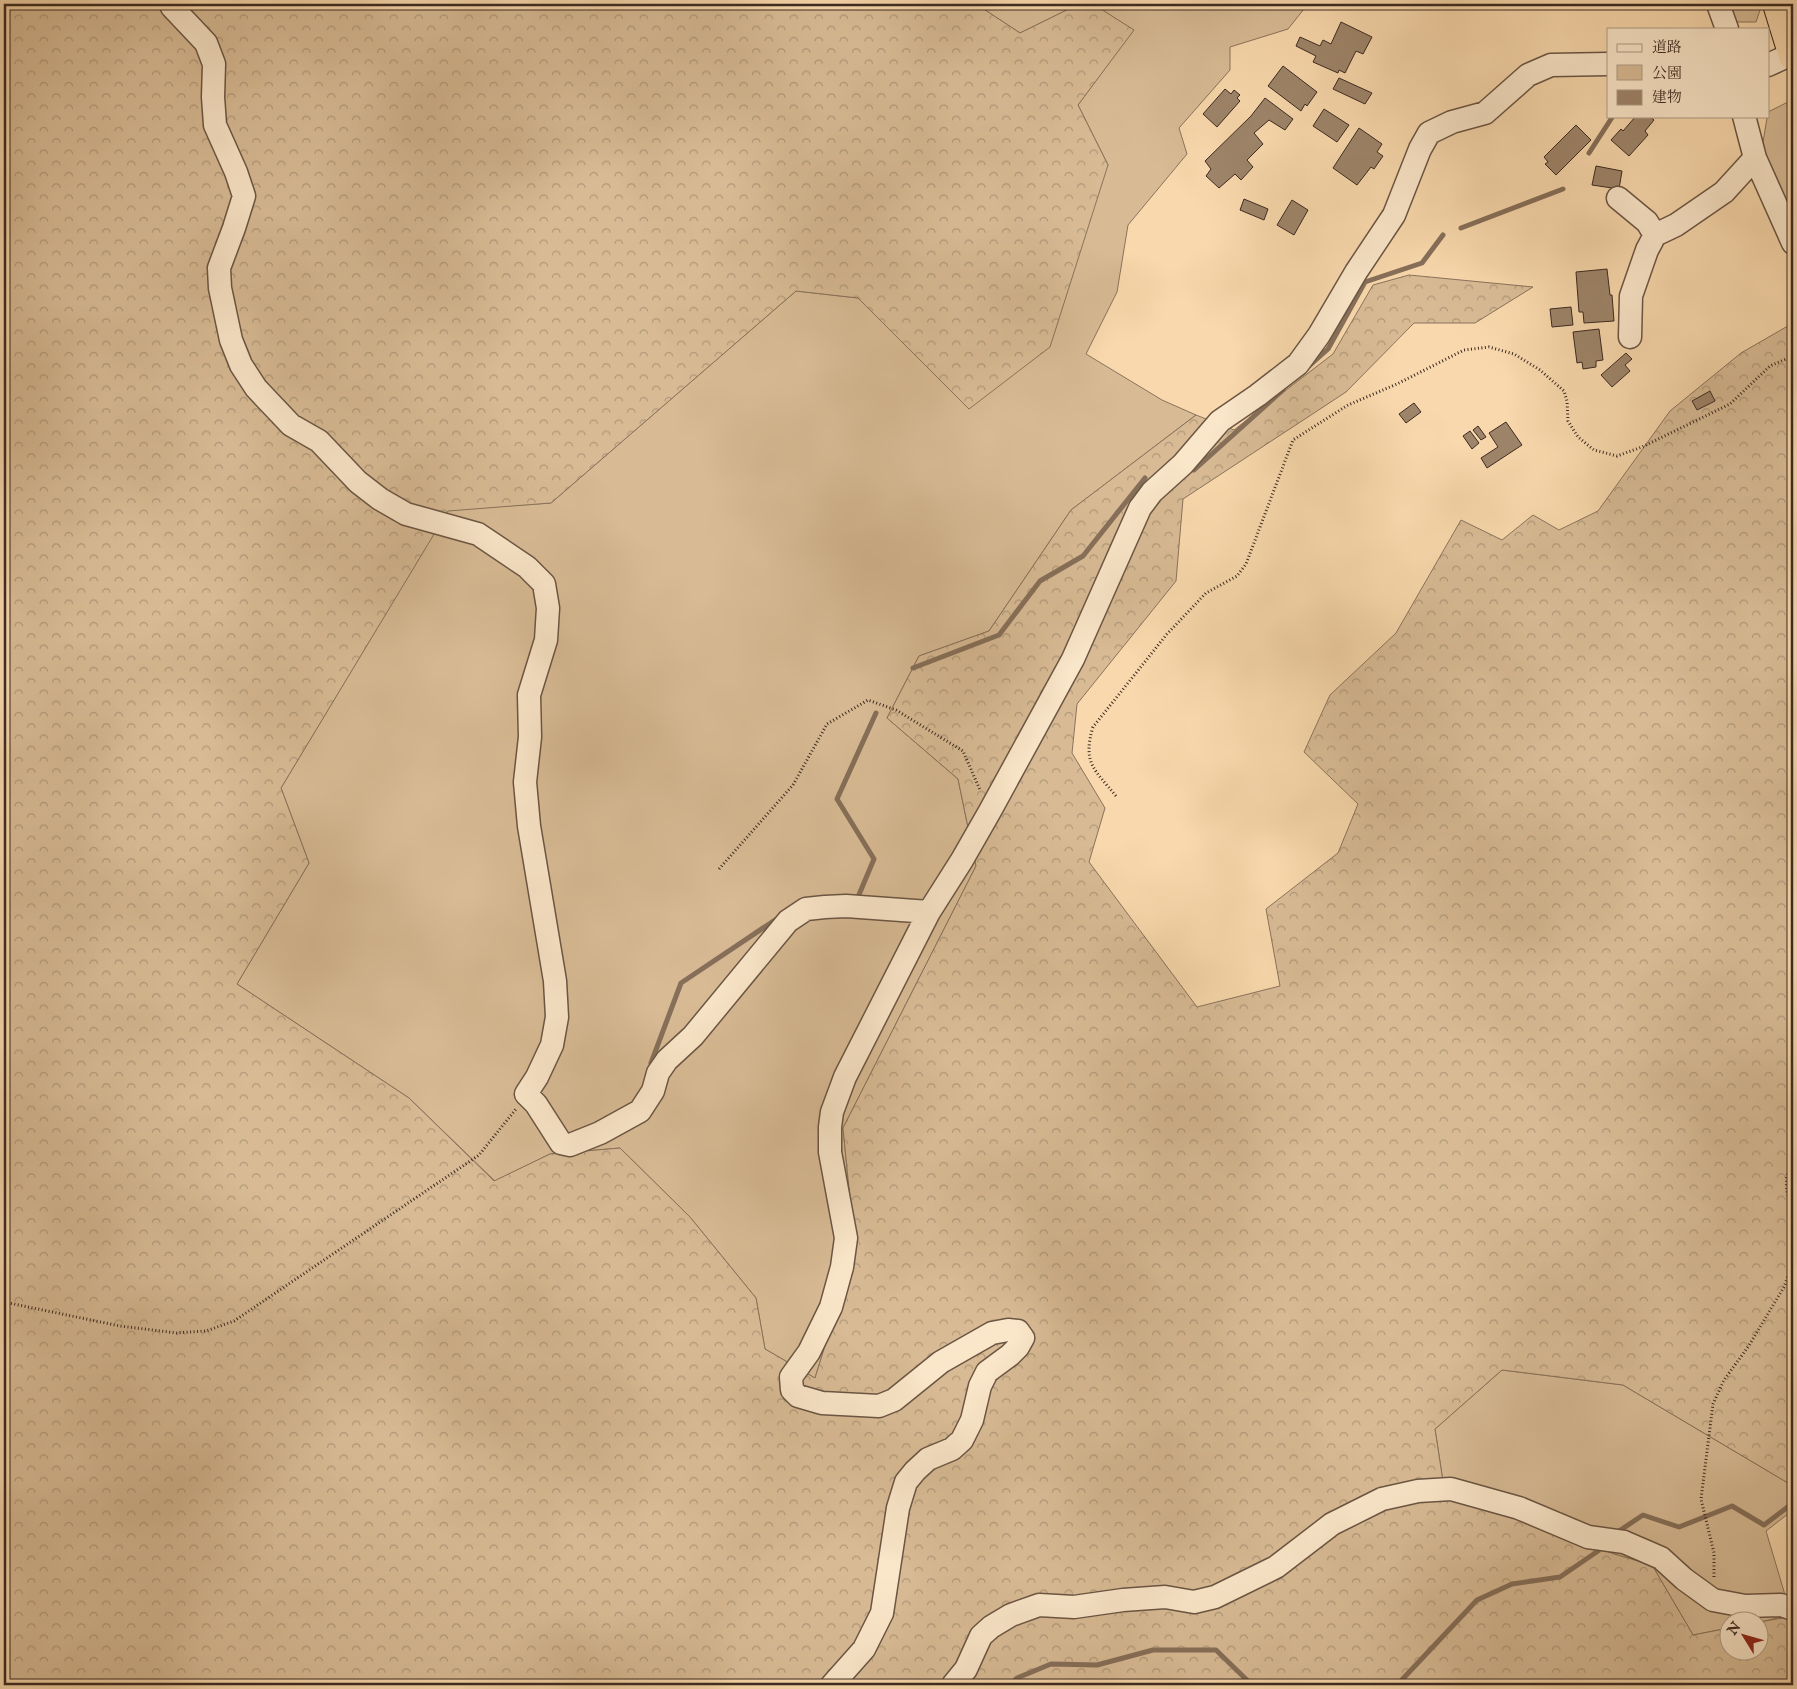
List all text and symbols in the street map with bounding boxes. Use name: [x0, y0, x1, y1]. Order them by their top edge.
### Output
legend: [1607, 28, 1770, 118]
text: 道路: [1652, 38, 1682, 57]
text: 公園: [1652, 64, 1682, 83]
text: 建物: [1652, 88, 1682, 107]
north arrow: [1720, 1612, 1770, 1662]
text: N: [1723, 1619, 1745, 1640]

